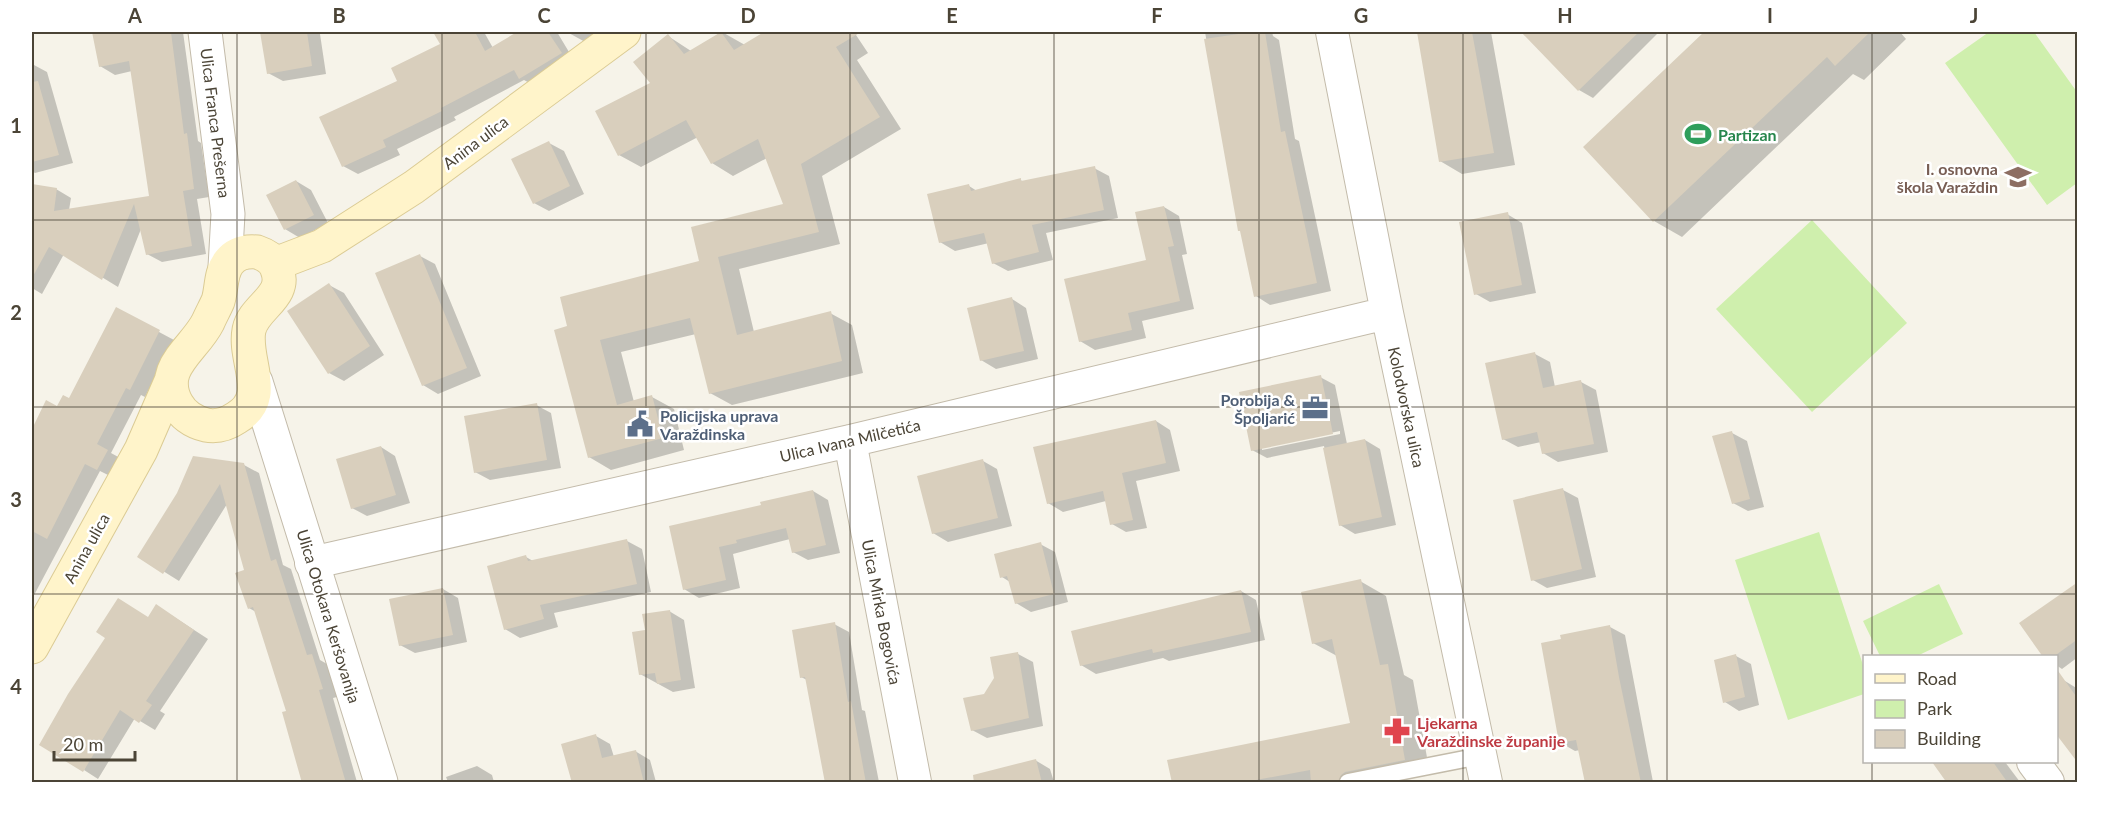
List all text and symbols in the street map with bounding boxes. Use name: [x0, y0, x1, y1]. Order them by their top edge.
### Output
text: A: [127, 3, 142, 27]
text: B: [332, 3, 346, 27]
text: C: [537, 3, 551, 27]
text: D: [740, 3, 756, 27]
text: E: [946, 3, 958, 27]
text: F: [1151, 3, 1163, 27]
text: G: [1354, 3, 1368, 27]
text: H: [1557, 3, 1573, 27]
text: I: [1767, 3, 1773, 27]
text: J: [1970, 3, 1978, 27]
street label: Ulica Franca Prešerna: [197, 47, 235, 199]
street label: Anina ulica: [439, 111, 511, 173]
text: 1: [10, 113, 22, 137]
sports icon: Partizan: [1683, 119, 1713, 149]
place label: Partizan: [1718, 125, 1777, 144]
place label: I. osnovna škola Varaždin: [1897, 159, 1998, 196]
school or university icon: I. osnovna škola Varaždin: [2003, 162, 2033, 192]
text: 2: [10, 300, 22, 324]
street label: Kolodvorska ulica: [1385, 345, 1429, 469]
place label: Porobija & Špoljarić: [1221, 390, 1295, 427]
office icon: Porobija & Špoljarić: [1300, 393, 1330, 423]
place label: Policijska uprava Varaždinska: [659, 406, 778, 443]
public building icon: Policijska uprava Varaždinska: [625, 409, 655, 439]
street label: Ulica Ivana Milčetića: [778, 415, 922, 465]
text: 3: [10, 487, 22, 511]
street label: Anina ulica: [59, 510, 113, 586]
street label: Ulica Otokara Keršovanija: [293, 527, 365, 705]
street label: Ulica Mirka Bogovića: [859, 538, 905, 686]
legend: [1863, 655, 2058, 763]
text: Road: [1917, 667, 1957, 689]
text: 4: [10, 674, 22, 698]
text: Park: [1917, 697, 1953, 719]
place label: Ljekarna Varaždinske županije: [1416, 713, 1566, 750]
pharmacy icon: Ljekarna Varaždinske županije: [1382, 716, 1412, 746]
scale bar: [54, 724, 135, 762]
text: Building: [1917, 727, 1981, 749]
text: 20 m: [63, 733, 103, 755]

